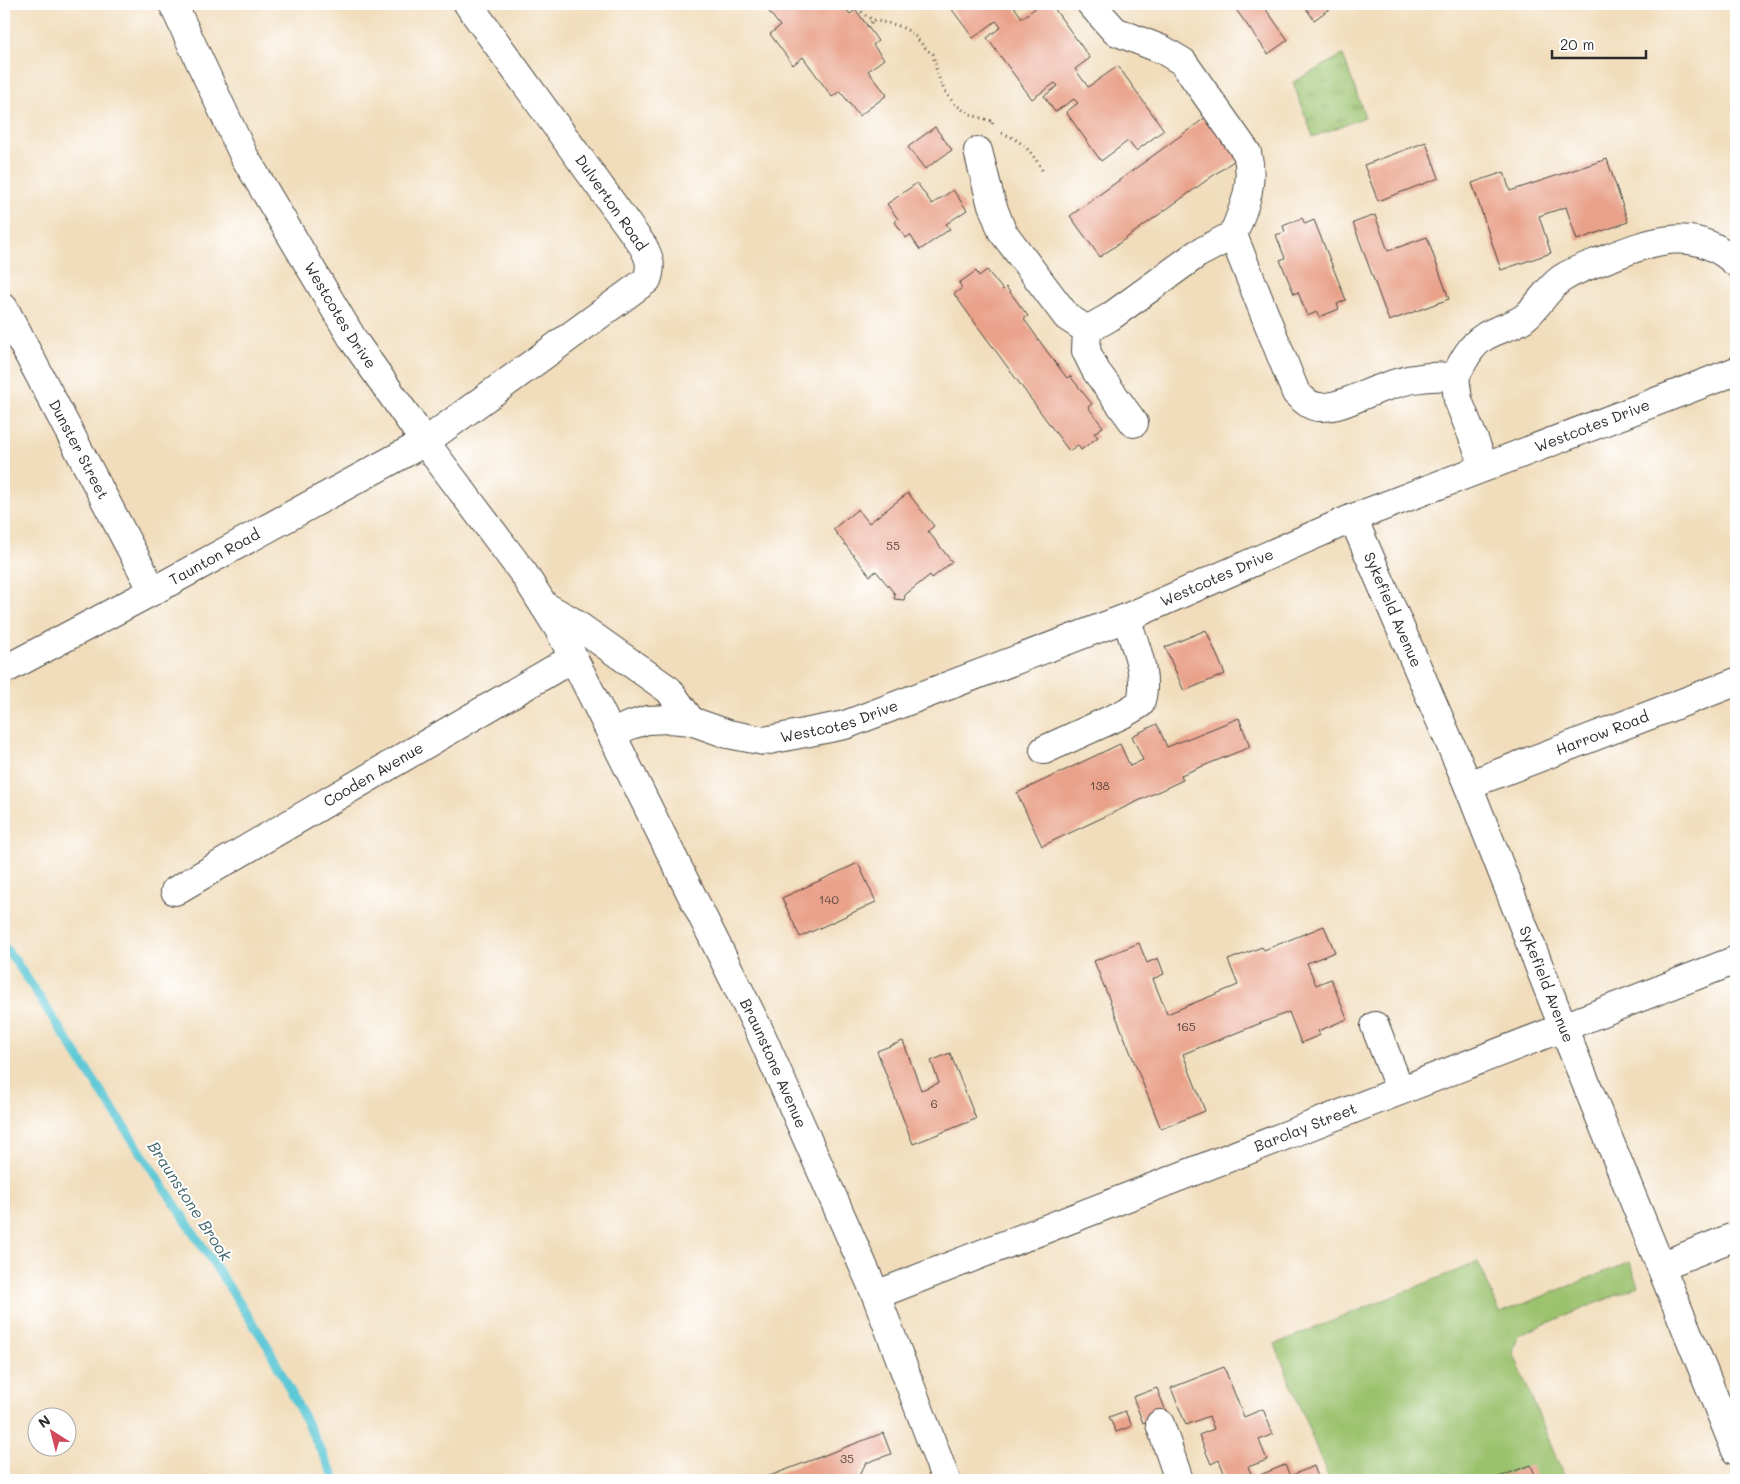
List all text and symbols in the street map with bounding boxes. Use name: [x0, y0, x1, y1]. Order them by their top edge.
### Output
scale bar: [1552, 28, 1646, 60]
text: 20 m: [1560, 34, 1594, 54]
street label: Dulverton Road: [571, 150, 652, 254]
street label: Westcotes Drive: [300, 258, 381, 372]
street label: Westcotes Drive: [1532, 394, 1652, 456]
street label: Dunster Street: [45, 396, 114, 503]
street label: Taunton Road: [165, 523, 263, 589]
house number: 55: [886, 537, 900, 553]
street label: Westcotes Drive: [1157, 543, 1276, 611]
street label: Sykefield Avenue: [1360, 549, 1427, 670]
street label: Westcotes Drive: [778, 695, 901, 747]
street label: Harrow Road: [1553, 706, 1651, 759]
street label: Cooden Avenue: [319, 737, 427, 811]
house number: 138: [1090, 777, 1110, 793]
house number: 140: [819, 891, 840, 907]
street label: Sykefield Avenue: [1515, 923, 1579, 1045]
street label: Braunstone Avenue: [736, 995, 812, 1131]
house number: 165: [1176, 1018, 1196, 1034]
house number: 6: [930, 1095, 938, 1111]
street label: Barclay Street: [1251, 1098, 1359, 1156]
water label: Braunstone Brook: [144, 1137, 237, 1265]
north arrow: [28, 1406, 78, 1456]
text: N: [34, 1410, 54, 1432]
house number: 35: [840, 1450, 854, 1466]

